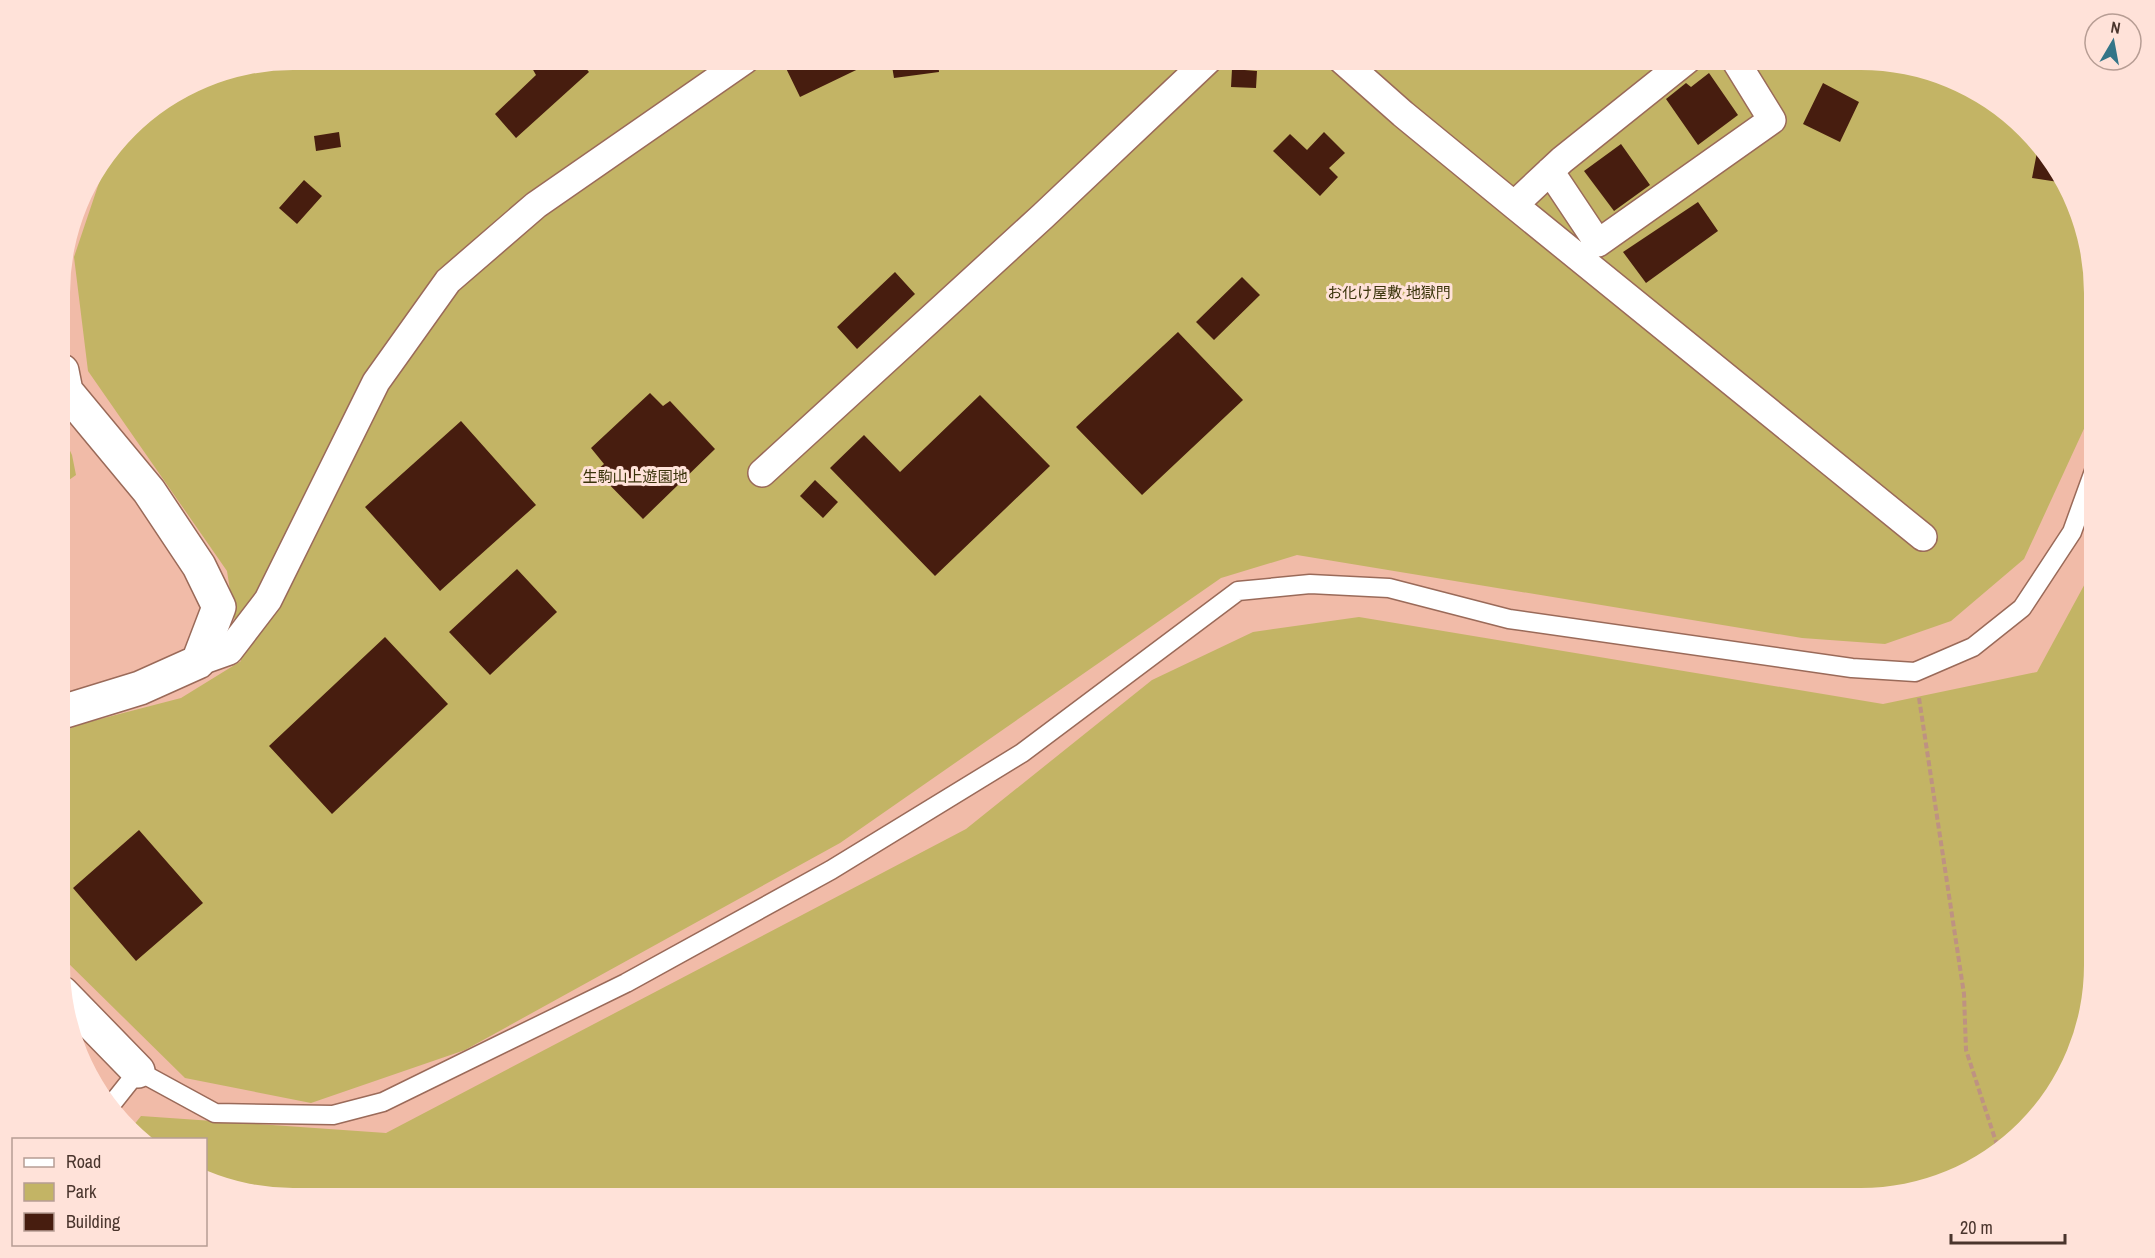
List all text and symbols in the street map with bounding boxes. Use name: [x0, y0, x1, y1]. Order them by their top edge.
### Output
north arrow: [2083, 12, 2143, 72]
text: N: [2109, 16, 2122, 39]
park label: お化け屋敷 地獄門: [1327, 282, 1451, 303]
park label: 生駒山上遊園地: [582, 466, 688, 487]
legend: [12, 1138, 207, 1246]
text: Road: [66, 1149, 101, 1174]
text: Park: [66, 1179, 97, 1204]
scale bar: [1951, 1207, 2065, 1245]
text: Building: [66, 1209, 121, 1234]
text: 20 m: [1960, 1215, 1993, 1240]

